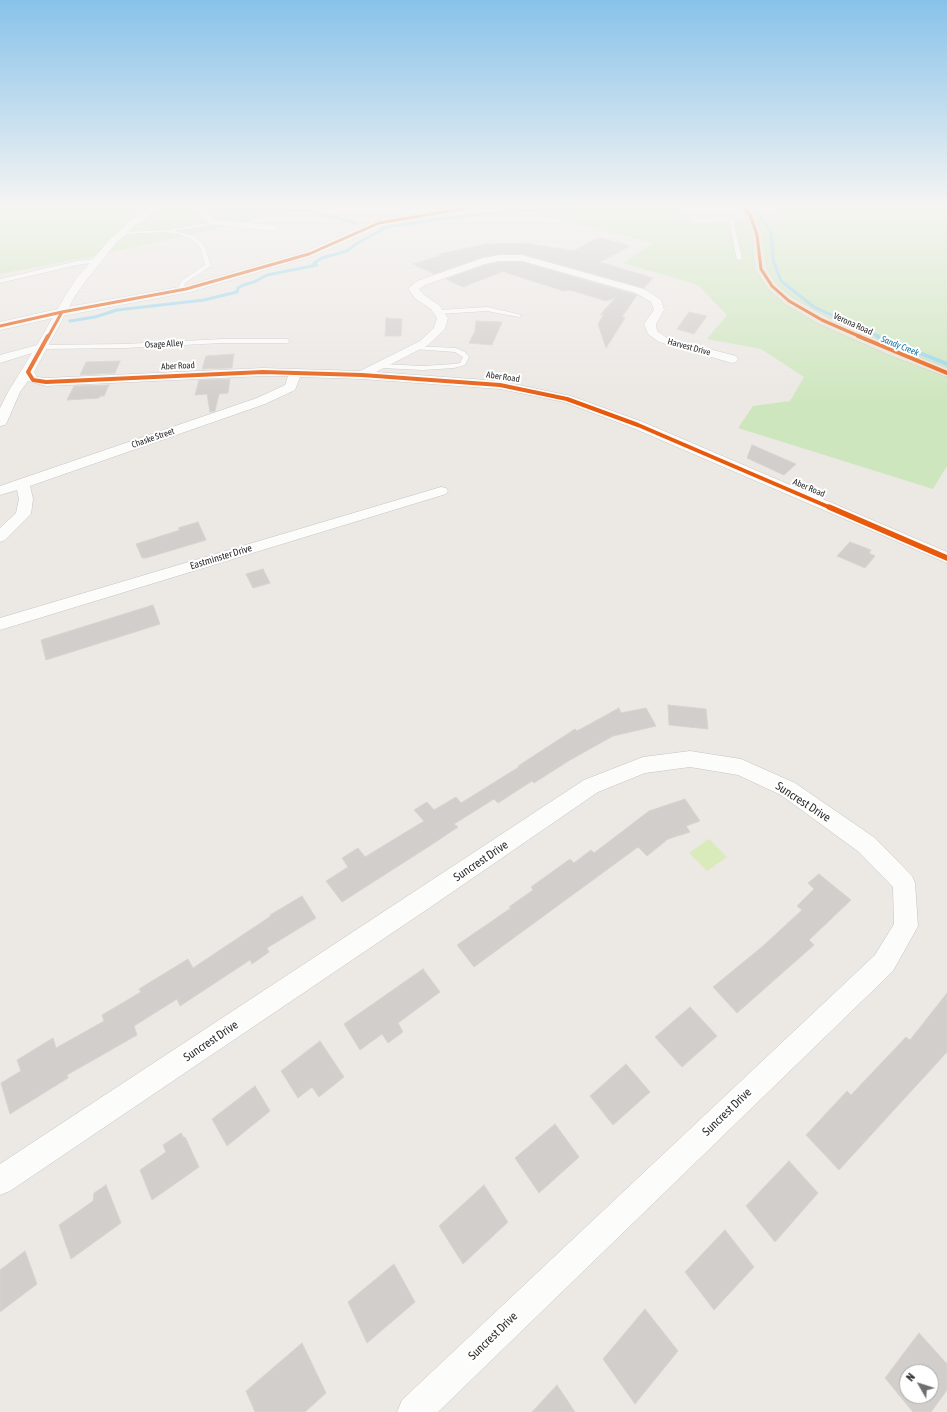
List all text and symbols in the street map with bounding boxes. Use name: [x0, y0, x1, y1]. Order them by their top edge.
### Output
street label: Verona Road: [832, 311, 874, 337]
water label: Sandy Creek: [879, 334, 921, 358]
street label: Harvest Drive: [666, 336, 712, 358]
street label: Osage Alley: [145, 338, 183, 350]
street label: Aber Road: [161, 360, 195, 372]
street label: Aber Road: [485, 369, 521, 385]
street label: Chaske Street: [130, 426, 176, 450]
street label: Aber Road: [791, 476, 827, 500]
street label: Eastminster Drive: [189, 542, 253, 572]
street label: Suncrest Drive: [773, 779, 833, 825]
street label: Suncrest Drive: [451, 837, 511, 885]
street label: Suncrest Drive: [181, 1017, 241, 1065]
street label: Suncrest Drive: [699, 1085, 755, 1139]
street label: Suncrest Drive: [465, 1309, 521, 1363]
north arrow: [899, 1364, 939, 1404]
text: N: [904, 1371, 917, 1383]

